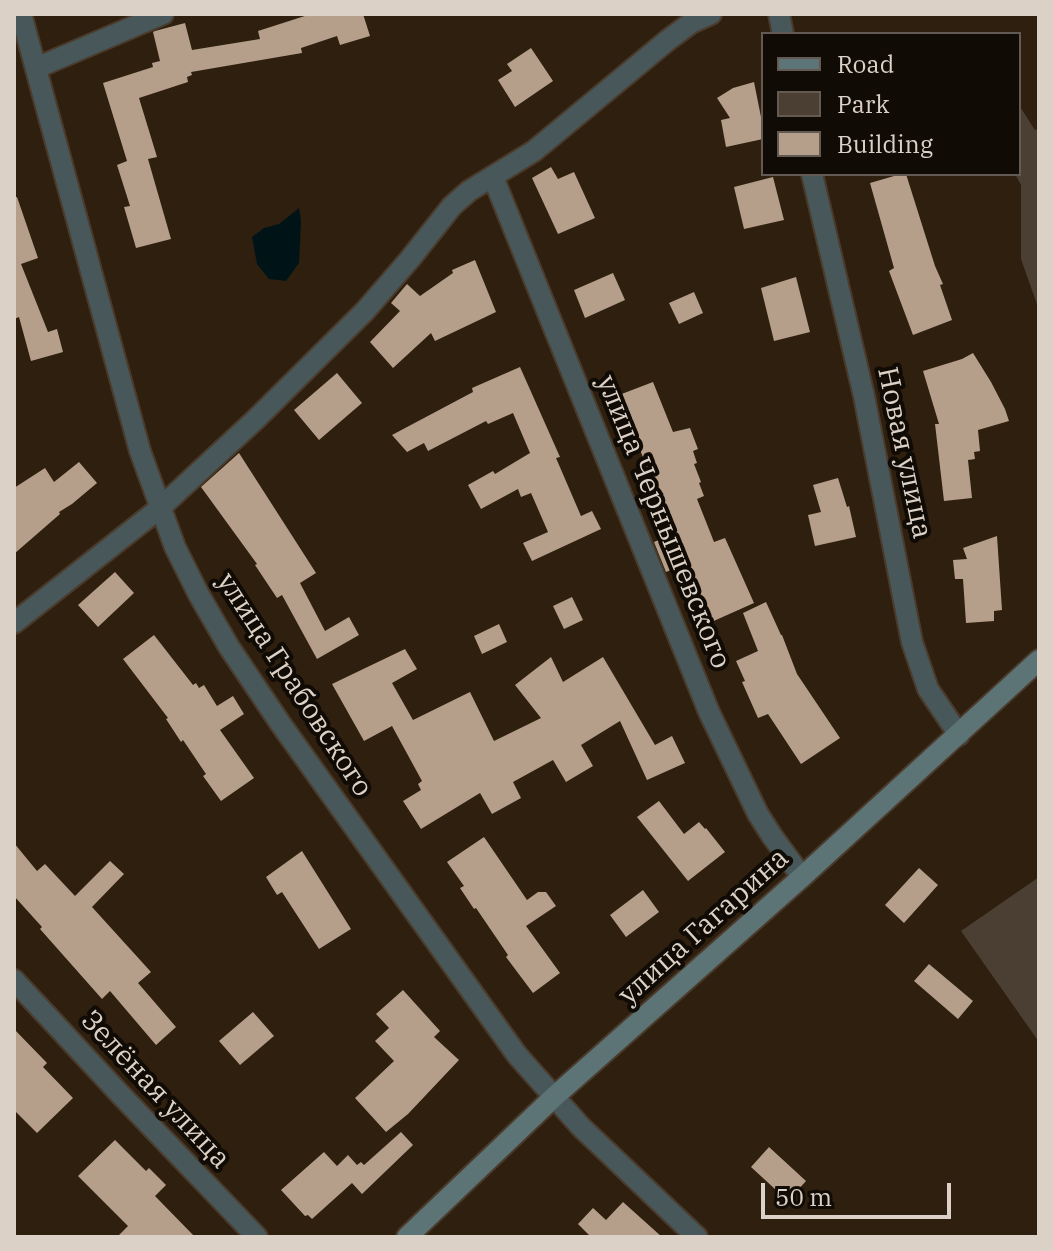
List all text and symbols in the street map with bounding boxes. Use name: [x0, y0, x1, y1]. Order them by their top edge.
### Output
legend: [761, 32, 1021, 176]
text: Road: [837, 48, 894, 80]
text: Park: [837, 88, 889, 120]
text: Building: [837, 128, 933, 160]
street label: Новая улица: [869, 364, 939, 542]
street label: улица Чернышевского: [589, 370, 737, 674]
street label: улица Грабовского: [209, 567, 379, 803]
street label: улица Гагарина: [612, 842, 796, 1012]
street label: Зелёная улица: [73, 1004, 237, 1176]
scale bar: [765, 1167, 955, 1217]
text: 50 m: [775, 1181, 832, 1213]

